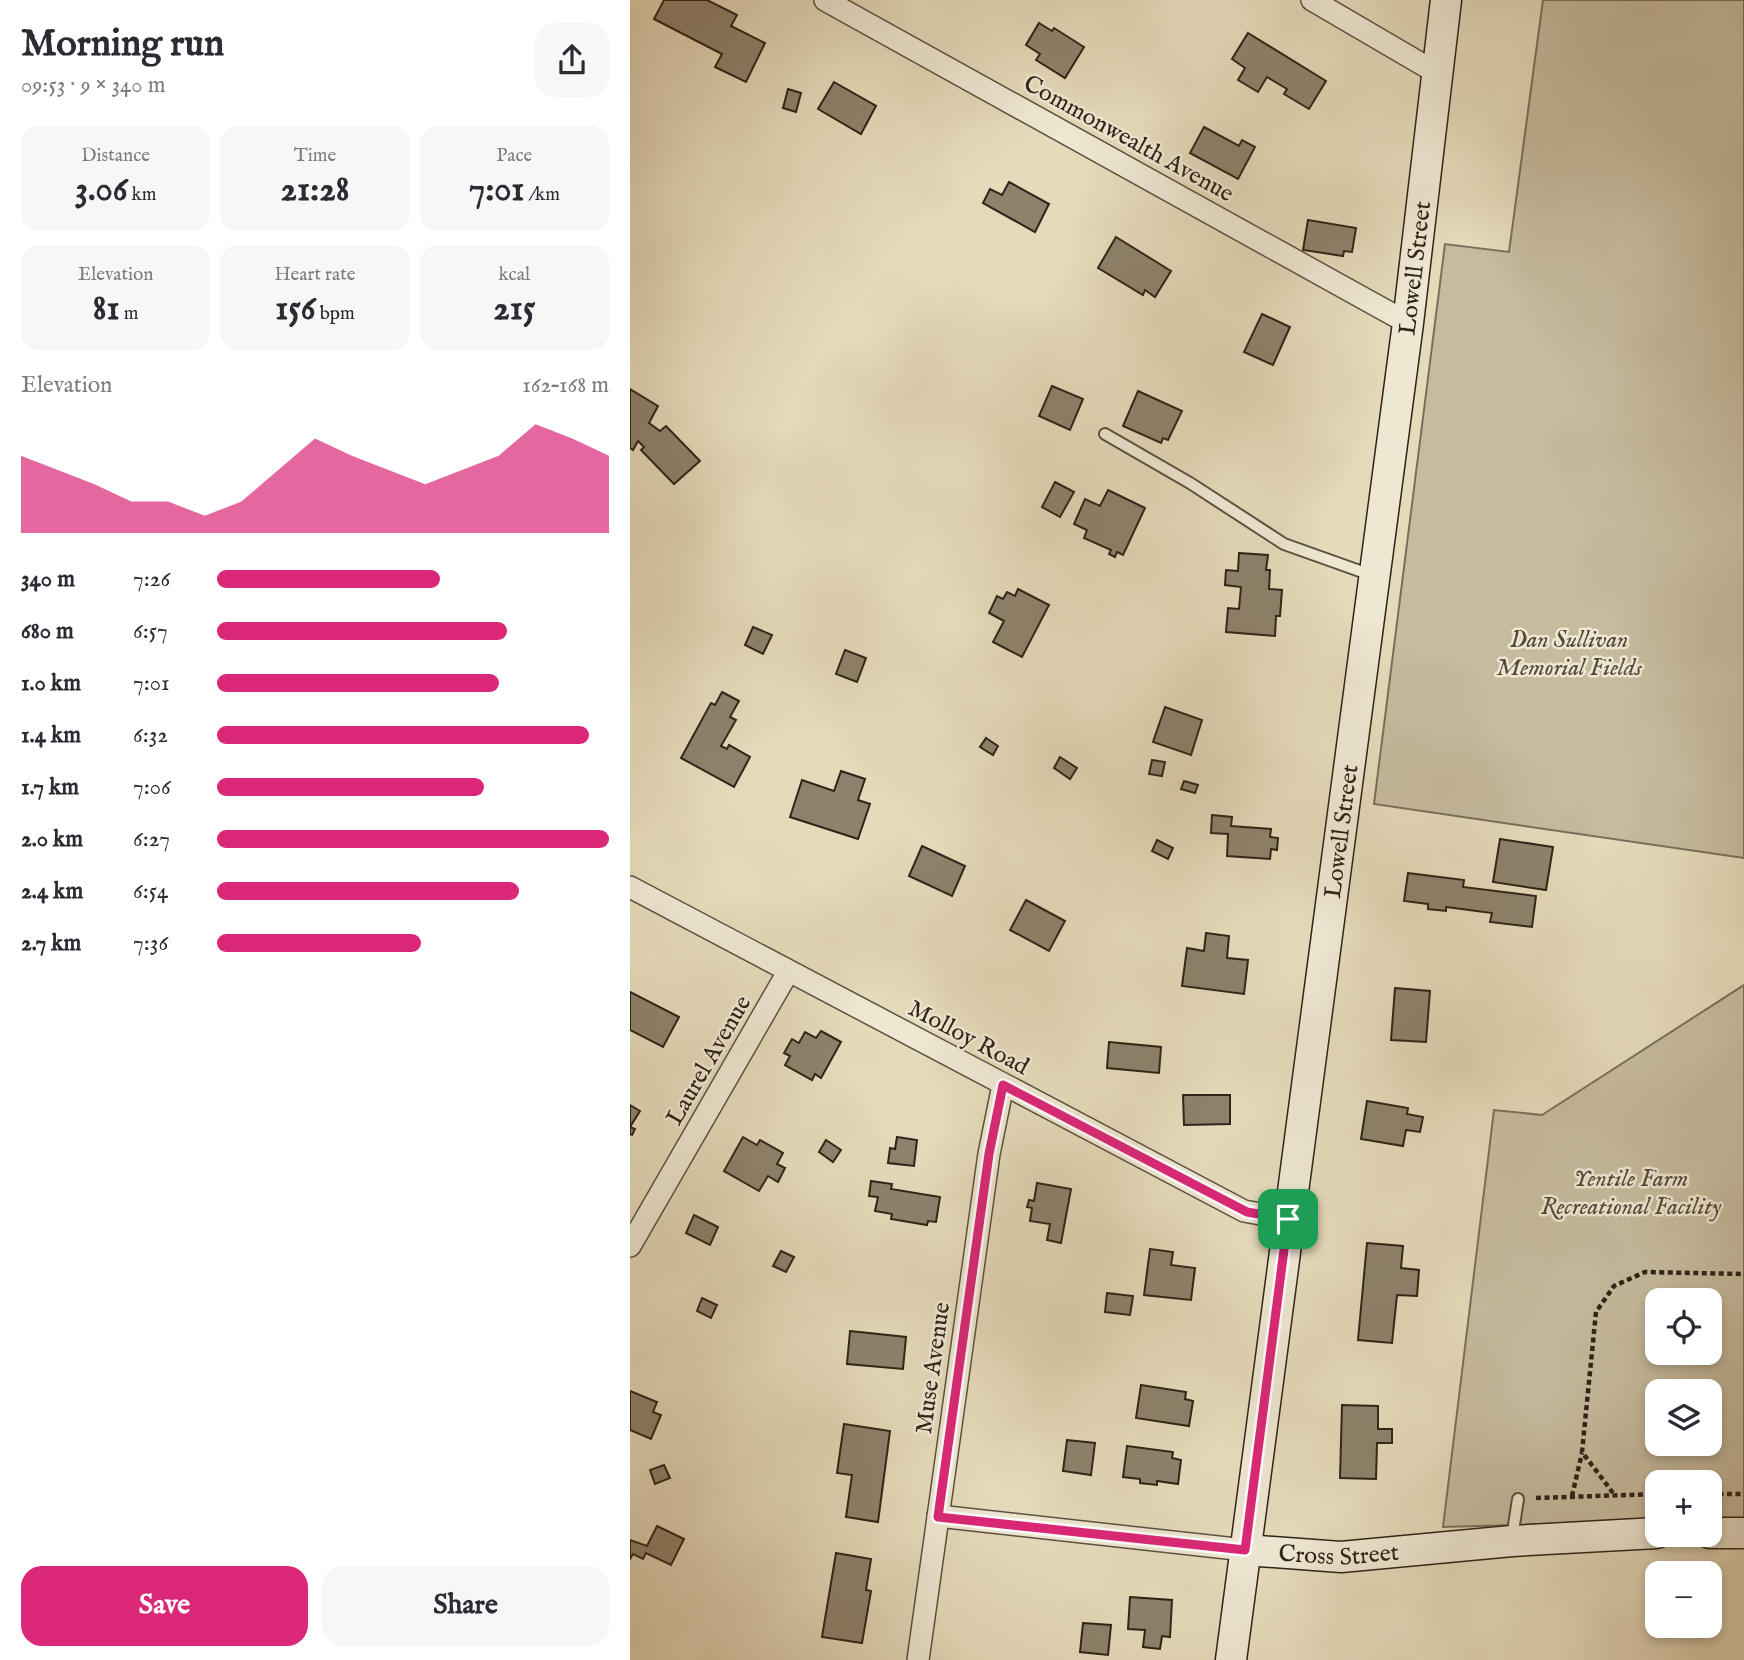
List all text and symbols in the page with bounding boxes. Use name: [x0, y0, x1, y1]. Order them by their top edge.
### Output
text: Morning run: [21, 21, 224, 69]
button: share: [535, 23, 609, 97]
street label: Commonwealth Avenue: [1018, 69, 1239, 210]
text: 09:53 · 9 × 340 m: [21, 71, 165, 100]
text: Distance: [81, 144, 150, 168]
text: Time: [294, 144, 336, 168]
text: Pace: [496, 144, 532, 168]
text: 3.06: [75, 168, 127, 213]
text: 21:28: [281, 168, 349, 213]
text: 7:01: [469, 168, 524, 213]
text: km: [127, 183, 156, 207]
text: /km: [524, 183, 560, 207]
street label: Lowell Street: [1393, 199, 1439, 337]
text: Elevation: [78, 263, 153, 287]
text: Heart rate: [274, 263, 356, 287]
text: kcal: [498, 263, 530, 287]
text: 81: [93, 287, 120, 332]
text: 156: [275, 287, 316, 332]
text: 215: [493, 287, 535, 332]
text: m: [120, 302, 138, 326]
text: bpm: [316, 302, 355, 326]
text: Elevation: [21, 371, 112, 400]
text: 162–168 m: [522, 371, 609, 400]
text: 340 m: [21, 565, 75, 594]
text: 7:26: [133, 565, 170, 594]
text: 680 m: [21, 617, 74, 646]
text: 6:57: [133, 617, 168, 646]
park label: Dan Sullivan Memorial Fields: [1496, 625, 1643, 684]
text: 1.0 km: [21, 669, 81, 698]
text: 7:01: [133, 669, 170, 698]
text: 1.4 km: [21, 721, 81, 750]
text: 6:32: [133, 721, 168, 750]
street label: Lowell Street: [1318, 763, 1366, 900]
text: 1.7 km: [21, 773, 79, 802]
text: 7:06: [133, 773, 171, 802]
text: 2.0 km: [21, 825, 83, 854]
text: 6:27: [133, 825, 170, 854]
text: 2.4 km: [21, 877, 83, 906]
text: 6:54: [133, 877, 168, 906]
text: 2.7 km: [21, 929, 81, 958]
text: 7:36: [133, 929, 168, 958]
street label: Laurel Avenue: [660, 990, 759, 1131]
street label: Molloy Road: [903, 994, 1034, 1083]
park label: Yentile Farm Recreational Facility: [1541, 1164, 1722, 1223]
pin: [1258, 1189, 1318, 1249]
icon: arrive: [1269, 1200, 1307, 1238]
map controls: [1645, 1288, 1722, 1638]
button: locate: [1645, 1288, 1722, 1365]
street label: Muse Avenue: [909, 1300, 958, 1436]
button: layers: [1645, 1379, 1722, 1456]
button: +: [1645, 1470, 1722, 1547]
street label: Cross Street: [1277, 1538, 1400, 1574]
button: −: [1645, 1561, 1722, 1638]
button: Save: [21, 1566, 308, 1646]
button: Share: [322, 1566, 609, 1646]

